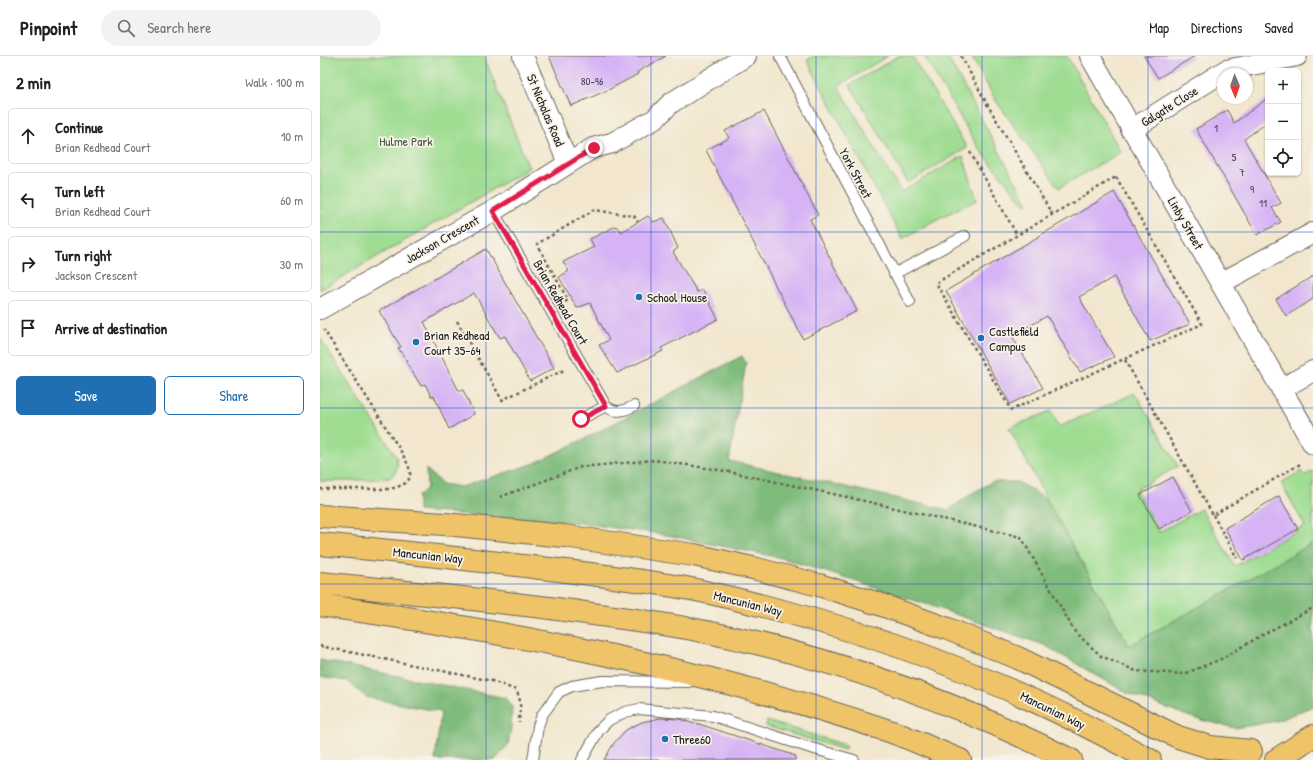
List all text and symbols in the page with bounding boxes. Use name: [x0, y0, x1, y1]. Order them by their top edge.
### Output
search box: [101, 10, 381, 46]
text: Pinpoint: [20, 15, 77, 41]
icon: search: [115, 17, 137, 39]
text: Search here: [147, 17, 211, 38]
text: Map: [1149, 18, 1169, 37]
text: Directions: [1191, 18, 1242, 37]
text: Saved: [1264, 18, 1293, 37]
north arrow: [1217, 68, 1253, 104]
map controls: [1265, 68, 1301, 176]
button: +: [1265, 68, 1301, 104]
text: 2 min: [16, 71, 51, 94]
street label: St Nicholas Road: [523, 71, 569, 149]
text: Walk · 100 m: [245, 73, 304, 91]
house number: 80-96: [581, 74, 604, 88]
street label: Galgate Close: [1137, 81, 1201, 131]
button: −: [1265, 104, 1301, 140]
text: Continue: [55, 117, 103, 138]
house number: 1: [1214, 121, 1218, 135]
icon: ahead: [17, 125, 39, 147]
text: 10 m: [281, 127, 303, 145]
park label: Hulme Park: [379, 132, 433, 150]
text: Brian Redhead Court: [55, 138, 150, 156]
route end: [585, 139, 603, 157]
button: locate: [1265, 140, 1301, 176]
street label: York Street: [835, 145, 877, 202]
house number: 5: [1232, 150, 1237, 164]
house number: 7: [1239, 165, 1245, 179]
text: Turn left: [55, 181, 105, 202]
house number: 9: [1250, 182, 1254, 196]
icon: left: [17, 189, 39, 211]
text: 60 m: [280, 191, 303, 209]
street label: Linby Street: [1164, 194, 1208, 253]
house number: 11: [1259, 196, 1267, 210]
text: Brian Redhead Court: [55, 202, 150, 220]
street label: Jackson Crescent: [402, 210, 483, 267]
text: Turn right: [55, 245, 111, 266]
icon: right: [17, 253, 39, 275]
text: 30 m: [280, 255, 303, 273]
street label: Brian Redhead Court: [529, 256, 593, 348]
text: Jackson Crescent: [55, 266, 137, 284]
place label: School House: [647, 288, 707, 306]
marker: School House: [634, 292, 644, 302]
icon: arrive: [17, 317, 39, 339]
text: Arrive at destination: [55, 318, 167, 339]
place label: Castlefield Campus: [989, 322, 1038, 355]
place label: Brian Redhead Court 35-64: [424, 326, 489, 359]
marker: Castlefield Campus: [976, 333, 986, 343]
marker: Brian Redhead Court 35-64: [411, 337, 421, 347]
button: Save: [16, 376, 156, 415]
button: Share: [164, 376, 304, 415]
route start: [572, 410, 590, 428]
street label: Mancunian Way: [392, 542, 464, 568]
street label: Mancunian Way: [712, 586, 785, 620]
street label: Mancunian Way: [1017, 686, 1089, 734]
place label: Three60: [673, 730, 711, 748]
marker: Three60: [660, 734, 670, 744]

